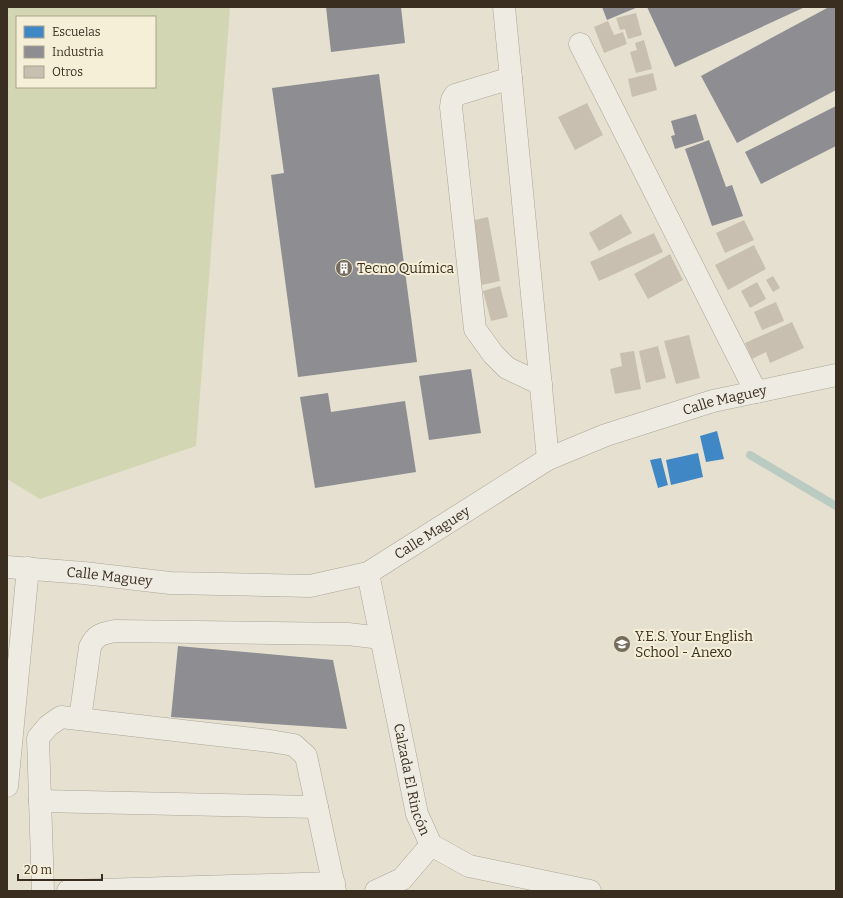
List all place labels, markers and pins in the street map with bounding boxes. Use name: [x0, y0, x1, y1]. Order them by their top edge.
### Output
building icon: Tecno Química: [334, 258, 354, 278]
place label: Tecno Química: [357, 260, 455, 277]
place label: Y.E.S. Your English School - Anexo: [635, 628, 753, 661]
school or university icon: Y.E.S. Your English School - Anexo: [612, 634, 632, 654]

